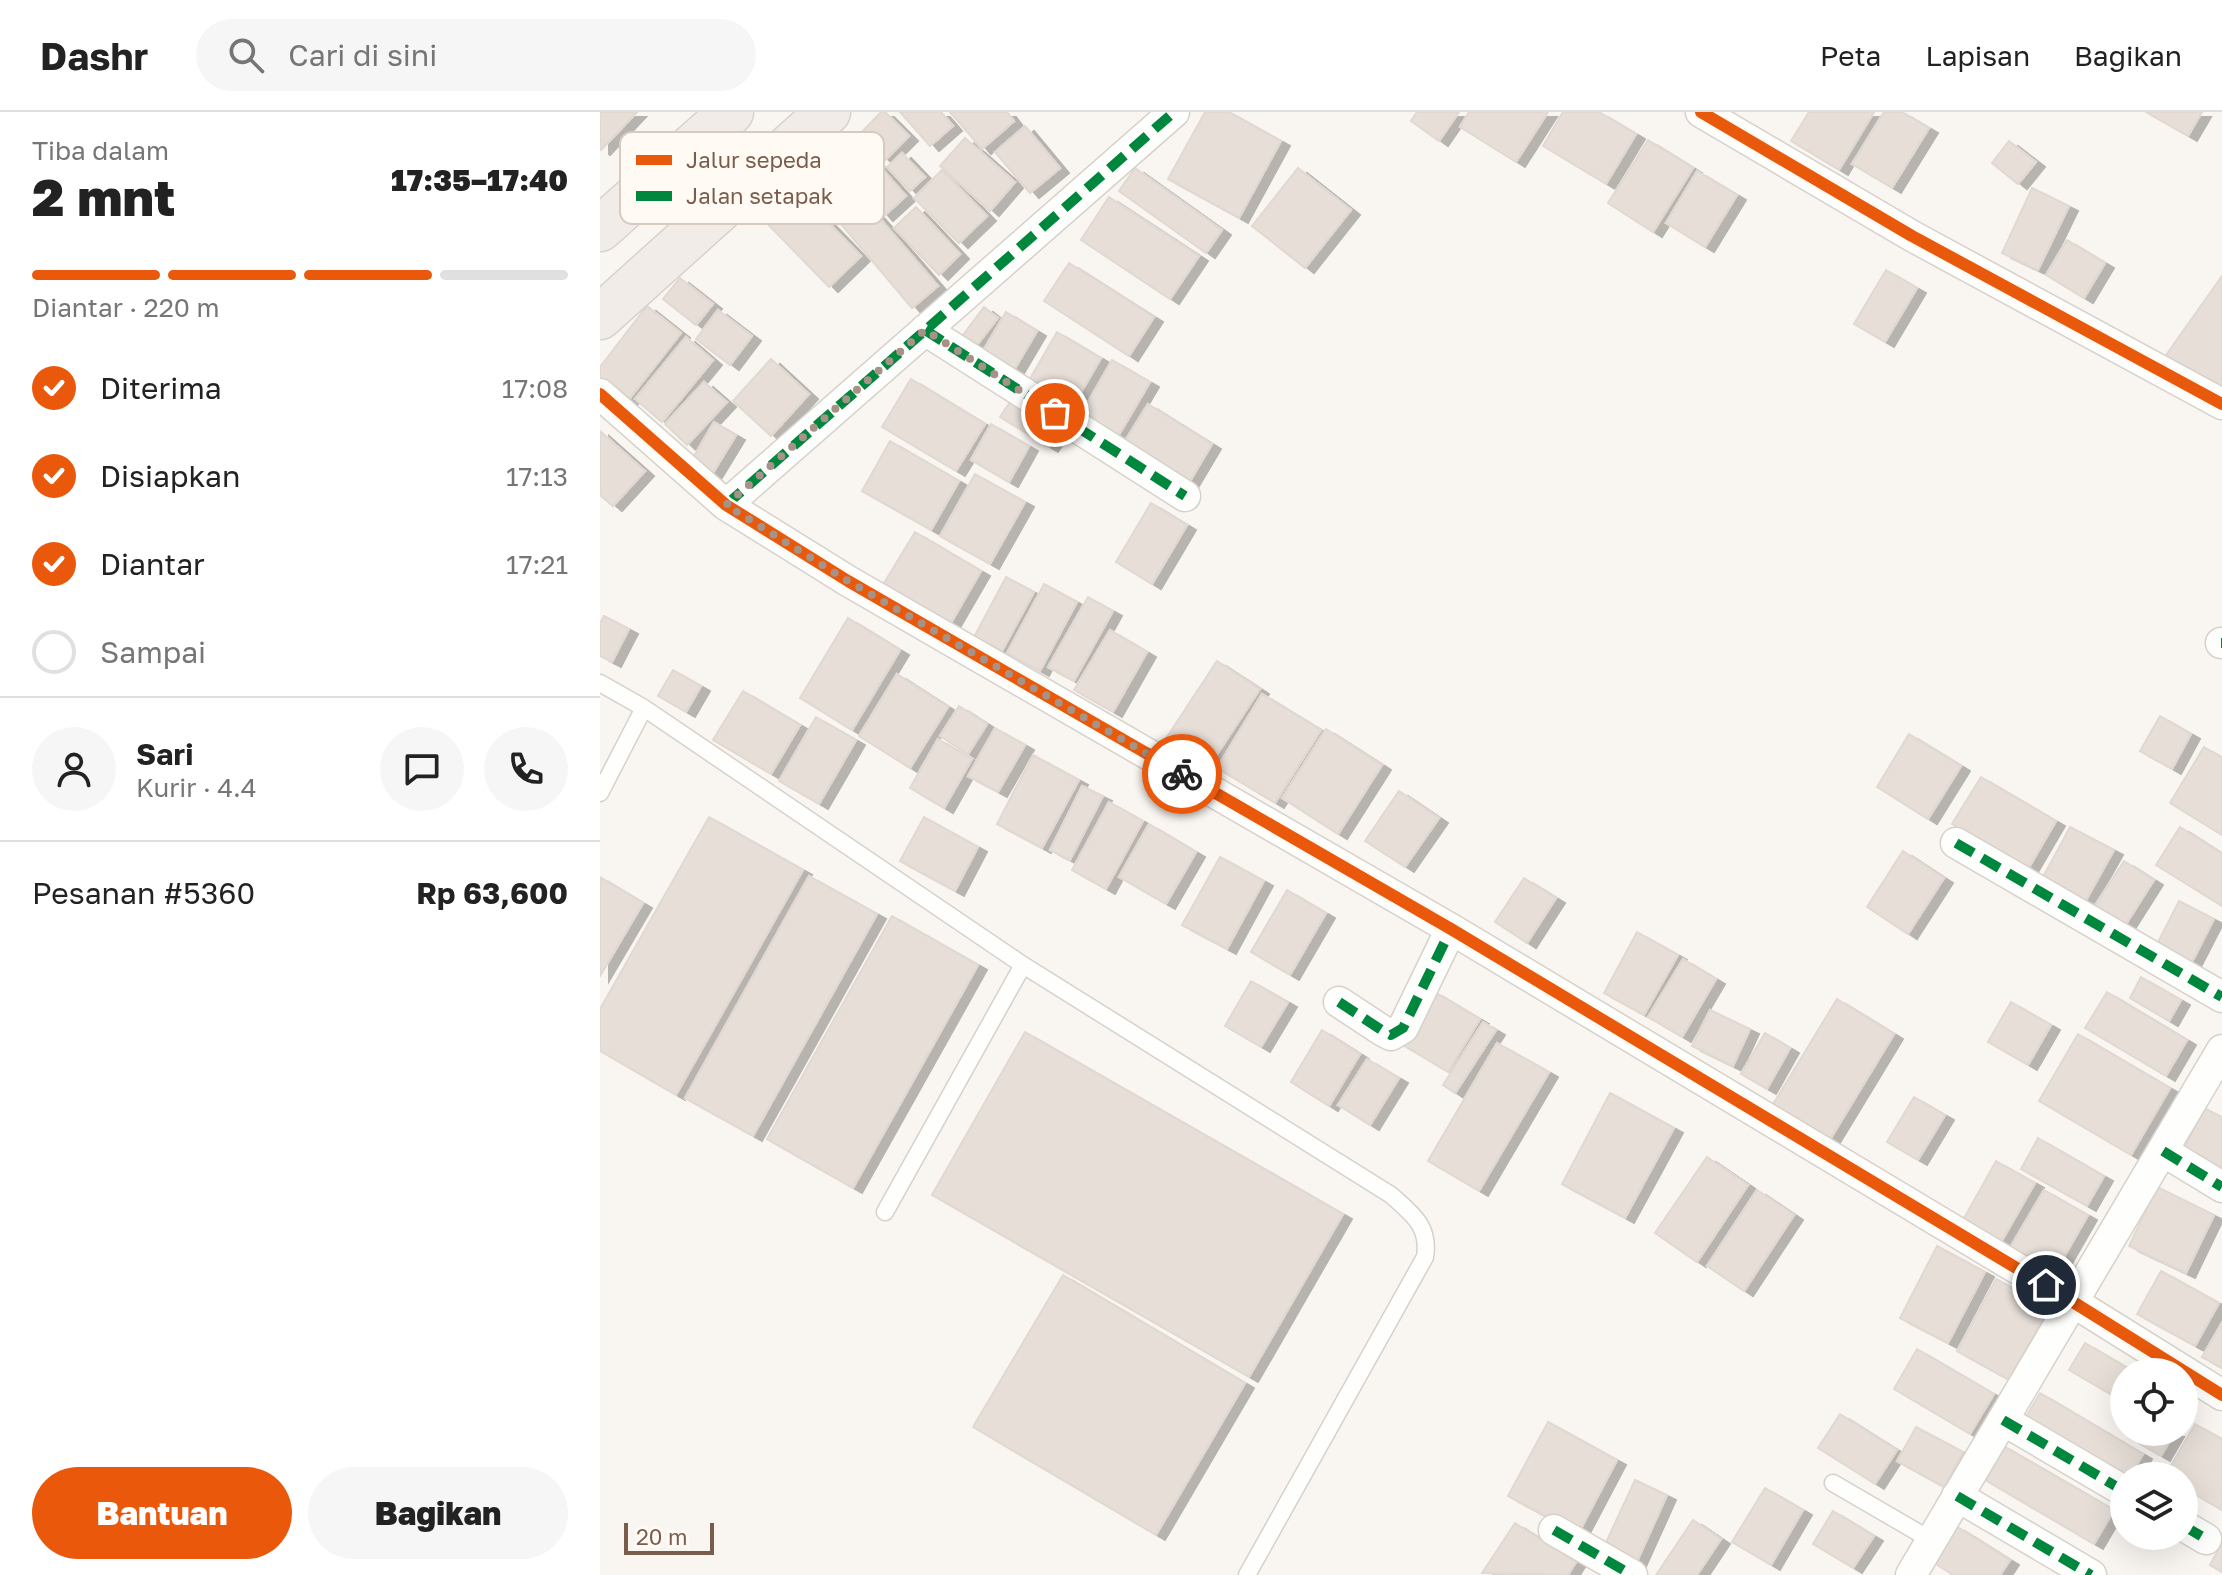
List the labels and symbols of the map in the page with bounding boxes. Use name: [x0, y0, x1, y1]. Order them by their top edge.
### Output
legend: [620, 132, 884, 224]
text: Jalur sepeda: [686, 146, 822, 173]
text: Jalan setapak: [686, 182, 833, 209]
pin: [1021, 379, 1089, 447]
courier: [1142, 734, 1222, 814]
pin: [2012, 1251, 2080, 1319]
scale bar: [624, 1519, 714, 1555]

